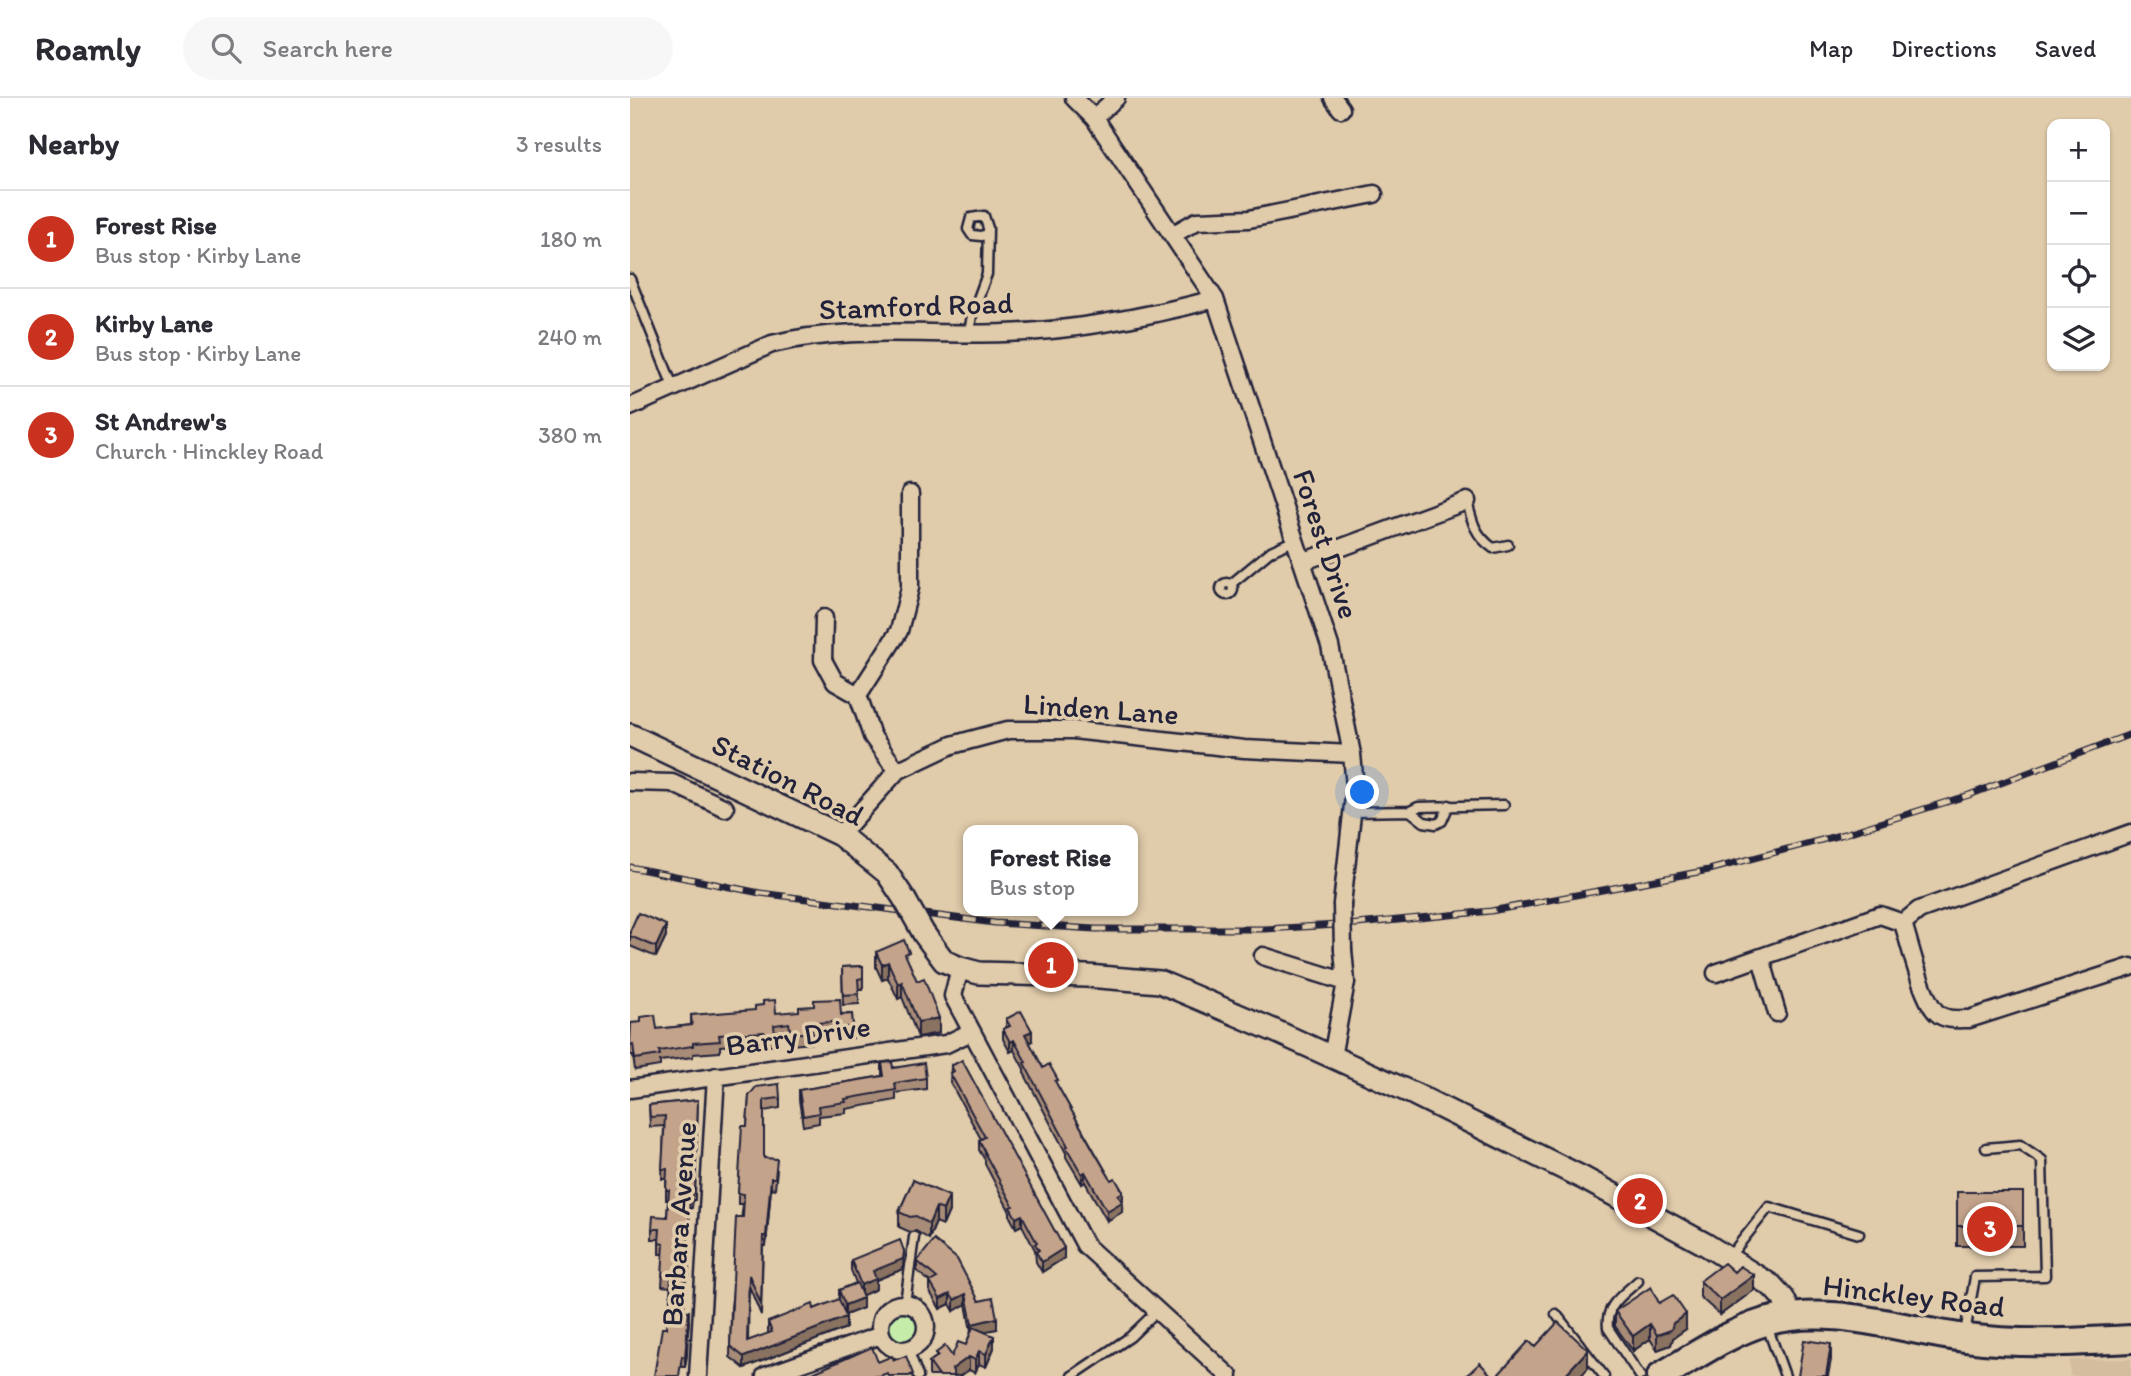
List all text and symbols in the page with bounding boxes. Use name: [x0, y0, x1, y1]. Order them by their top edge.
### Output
search box: [183, 17, 673, 80]
text: Roamly: [35, 29, 141, 68]
icon: search: [207, 29, 245, 67]
text: Search here: [263, 32, 393, 64]
text: Map: [1809, 34, 1853, 63]
text: Directions: [1891, 34, 1997, 63]
text: Saved: [2035, 34, 2096, 63]
map controls: [2047, 119, 2110, 371]
button: +: [2047, 119, 2110, 182]
text: Nearby: [28, 125, 119, 162]
text: 3 results: [516, 130, 602, 158]
button: −: [2047, 182, 2110, 245]
text: Forest Rise: [95, 209, 217, 241]
text: 1: [46, 225, 56, 253]
text: 180 m: [540, 225, 602, 253]
text: Bus stop · Kirby Lane: [95, 241, 301, 269]
button: locate: [2047, 245, 2110, 308]
street label: Stamford Road: [818, 284, 1014, 327]
text: Kirby Lane: [95, 307, 213, 339]
button: layers: [2047, 308, 2110, 371]
text: 2: [45, 323, 57, 351]
text: 240 m: [537, 323, 602, 351]
text: Bus stop · Kirby Lane: [95, 339, 301, 367]
text: St Andrew's: [95, 405, 227, 437]
text: 3: [45, 421, 57, 449]
text: 380 m: [538, 421, 602, 449]
text: Church · Hinckley Road: [95, 437, 323, 465]
street label: Forest Drive: [1285, 464, 1368, 623]
street label: Linden Lane: [1022, 685, 1180, 732]
street label: Station Road: [706, 725, 871, 834]
your location: [1345, 775, 1379, 809]
popup: [963, 825, 1138, 916]
text: Forest Rise: [990, 841, 1111, 873]
text: Bus stop: [990, 873, 1075, 901]
pin: 1: [1028, 939, 1074, 991]
street label: Barry Drive: [723, 1007, 873, 1064]
street label: Barbara Avenue: [653, 1120, 704, 1328]
pin: 2: [1617, 1175, 1663, 1227]
pin: 3: [1967, 1203, 2013, 1255]
street label: Hinckley Road: [1821, 1266, 2007, 1325]

